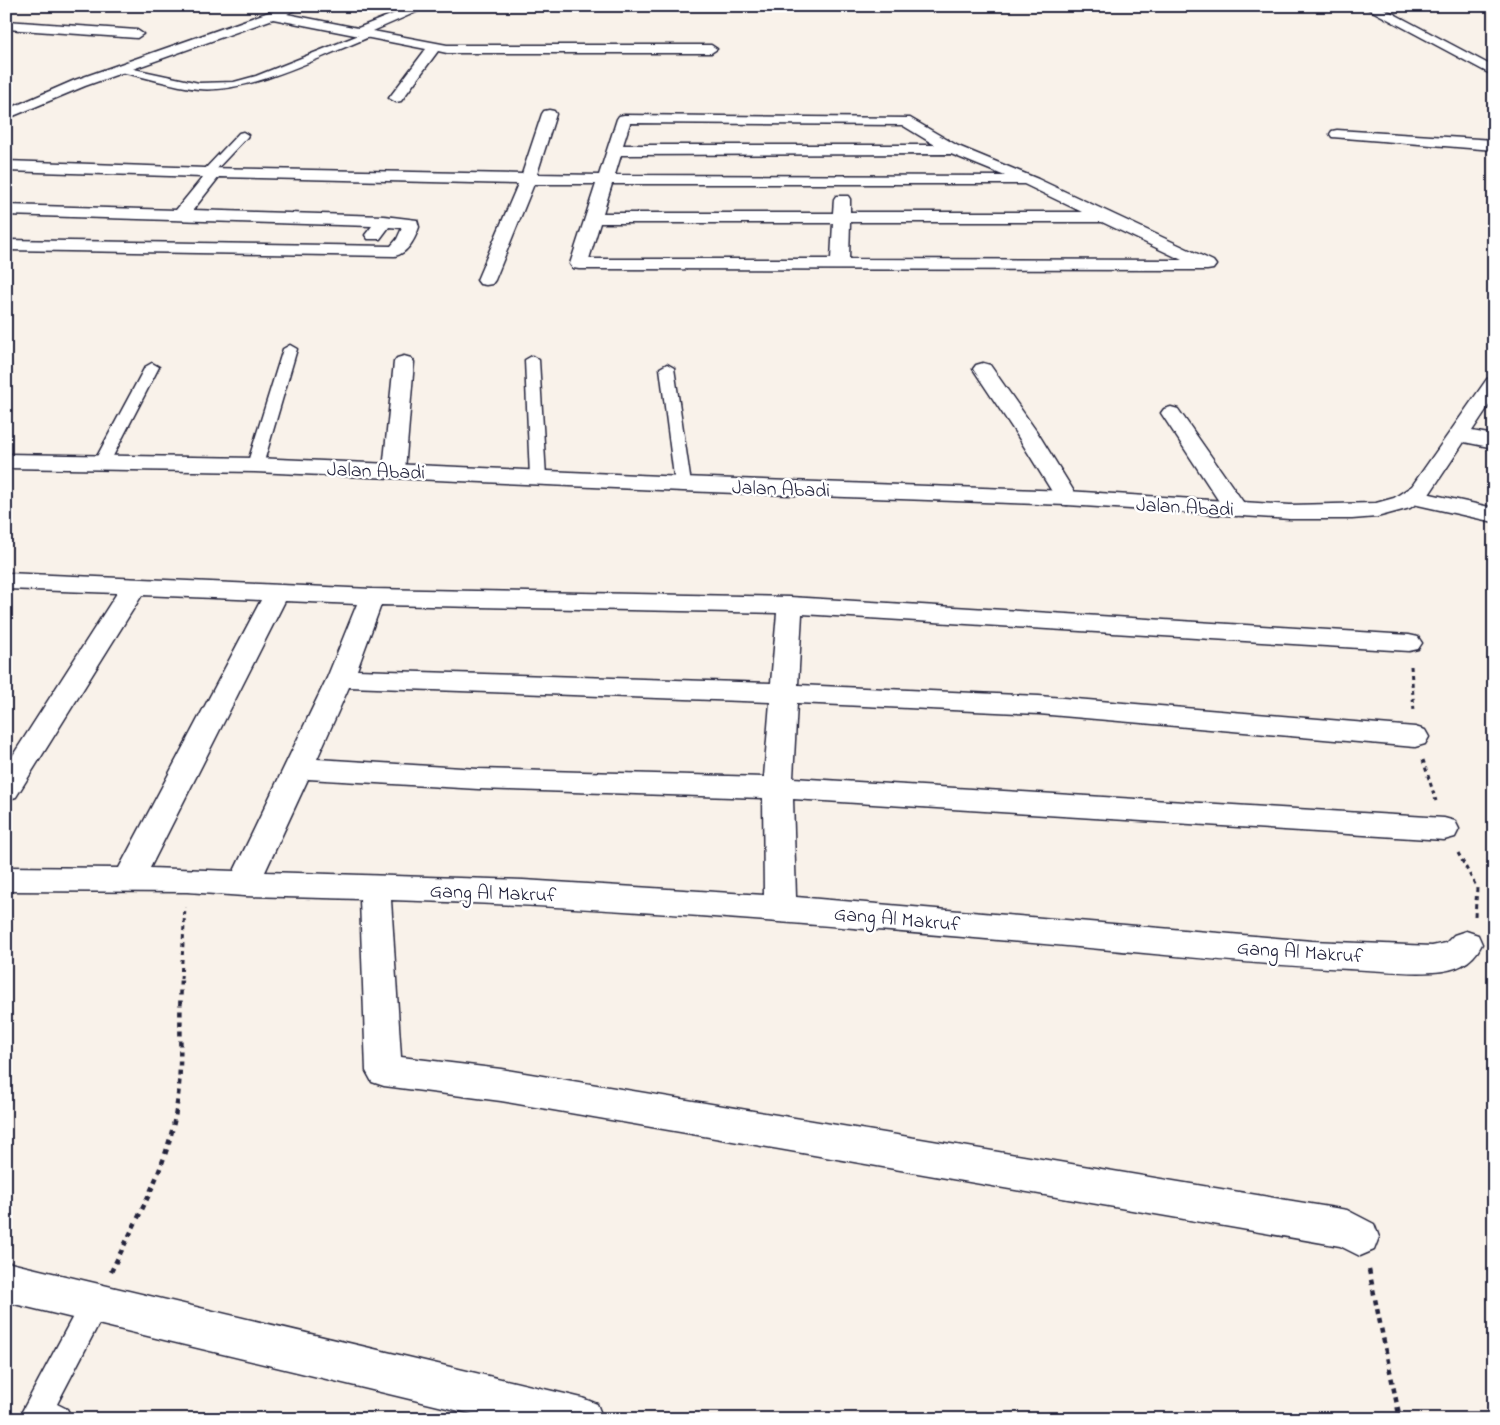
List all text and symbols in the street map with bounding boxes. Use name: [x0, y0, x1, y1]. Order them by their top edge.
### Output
street label: Jalan Abadi: [326, 456, 425, 489]
street label: Jalan Abadi: [731, 474, 830, 507]
street label: Jalan Abadi: [1135, 491, 1235, 526]
street label: Gang Al Makruf: [429, 878, 557, 912]
street label: Gang Al Makruf: [832, 901, 962, 942]
street label: Gang Al Makruf: [1236, 935, 1365, 973]

